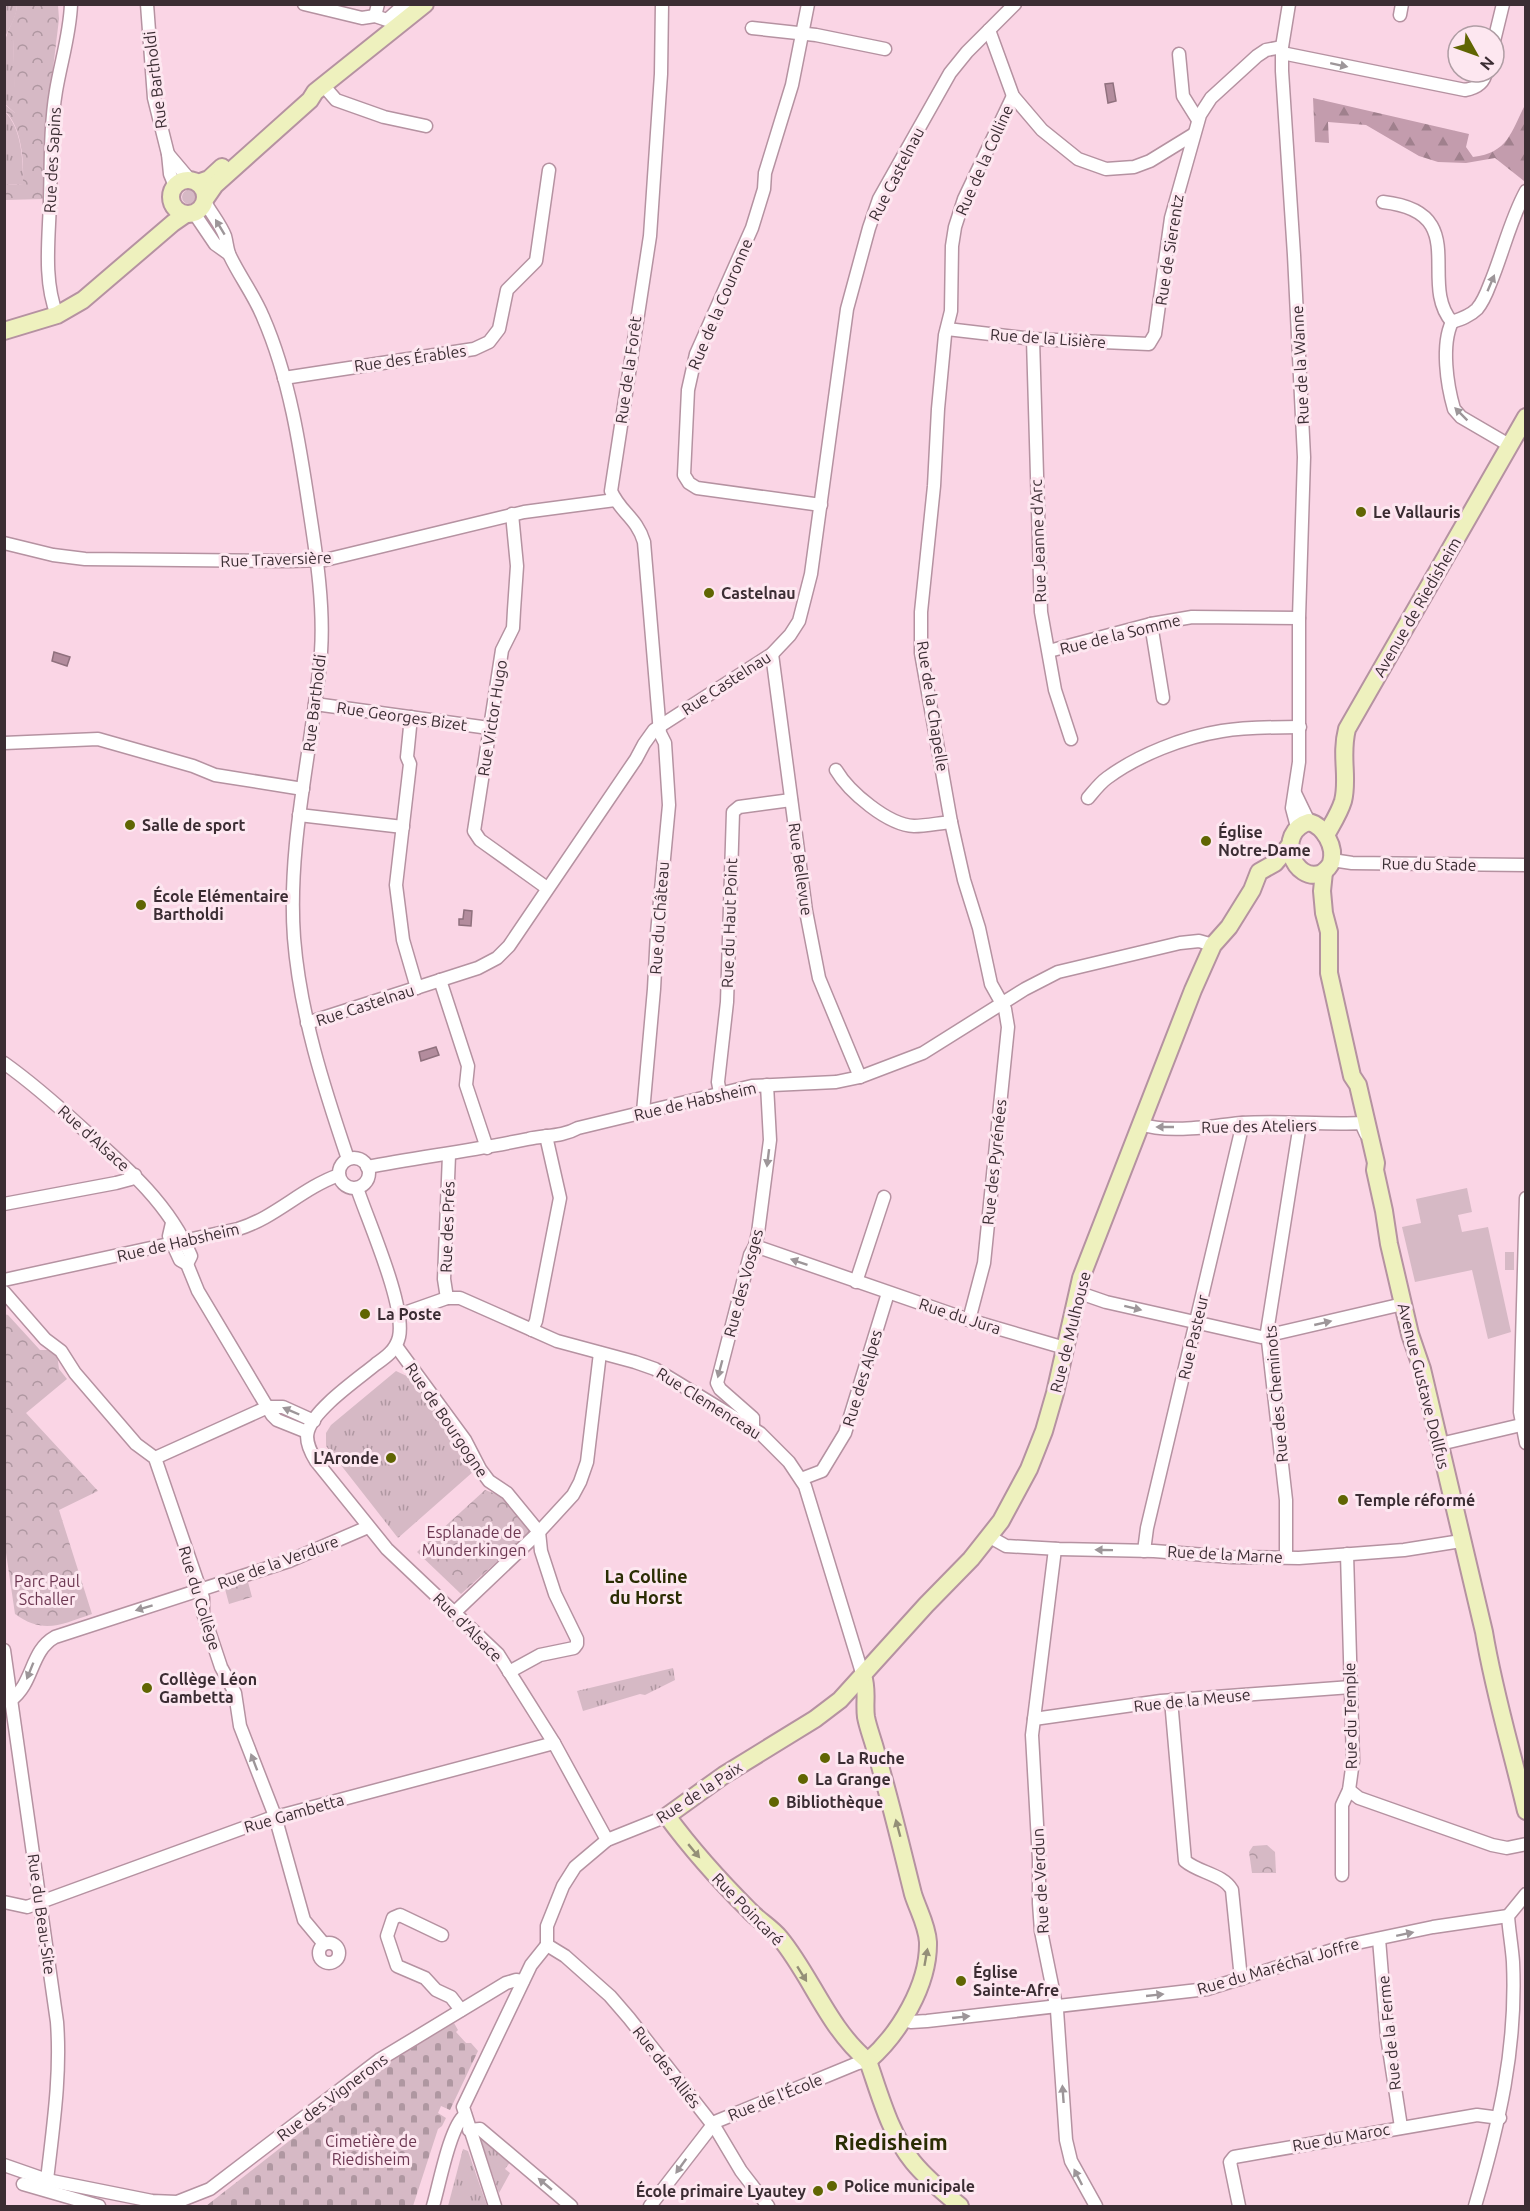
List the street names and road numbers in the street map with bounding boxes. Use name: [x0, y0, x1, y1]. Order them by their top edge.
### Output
street label: Rue Bartholdi: [140, 30, 170, 130]
street label: Rue de la Colline: [952, 102, 1016, 218]
street label: Rue des Sapins: [40, 106, 64, 214]
street label: Rue Castelnau: [865, 124, 927, 224]
street label: Rue de Sierentz: [1151, 193, 1187, 307]
street label: Rue de la Couronne: [684, 236, 756, 372]
street label: Rue de la Wanne: [1288, 305, 1312, 425]
street label: Rue de la Forêt: [612, 314, 645, 425]
street label: Rue de la Lisière: [989, 325, 1107, 351]
street label: Rue des Érables: [353, 339, 467, 375]
street label: Rue Jeanne d'Arc: [1027, 478, 1049, 603]
street label: Avenue de Riedisheim: [1370, 534, 1464, 680]
street label: Rue Traversière: [220, 548, 332, 570]
street label: Rue de la Somme: [1058, 610, 1182, 658]
street label: Rue de la Chapelle: [914, 639, 952, 773]
street label: Rue Castelnau: [678, 648, 774, 718]
street label: Rue Bartholdi: [299, 653, 329, 753]
street label: Rue Victor Hugo: [474, 658, 510, 778]
street label: Rue Georges Bizet: [336, 698, 469, 734]
street label: Rue Bellevue: [786, 821, 816, 917]
street label: Rue du Stade: [1381, 854, 1477, 874]
street label: Rue du Haut Point: [718, 857, 740, 988]
street label: Rue du Château: [646, 861, 672, 975]
street label: Rue Castelnau: [314, 981, 416, 1029]
street label: Rue de Habsheim: [632, 1078, 758, 1124]
street label: Rue des Pyrénées: [978, 1098, 1010, 1226]
street label: Rue d'Alsace: [55, 1101, 133, 1175]
street label: Rue des Ateliers: [1201, 1116, 1317, 1136]
street label: Rue des Prés: [436, 1181, 458, 1273]
street label: Rue de Habsheim: [115, 1219, 241, 1265]
street label: Rue des Vosges: [720, 1227, 766, 1339]
street label: Rue de Mulhouse: [1046, 1270, 1094, 1394]
street label: Rue Pasteur: [1175, 1293, 1211, 1381]
street label: Rue du Jura: [917, 1294, 1003, 1338]
street label: Avenue Gustave Dollfus: [1395, 1301, 1453, 1471]
street label: Rue des Cheminots: [1261, 1325, 1291, 1463]
street label: Rue des Alpes: [839, 1327, 885, 1429]
street label: Rue de Bourgogne: [402, 1359, 492, 1481]
street label: Rue Clemenceau: [653, 1364, 765, 1442]
street label: Rue de la Verdure: [215, 1532, 341, 1592]
street label: Rue de la Marne: [1167, 1542, 1283, 1566]
street label: Rue du Collège: [176, 1544, 224, 1652]
street label: Rue d'Alsace: [430, 1589, 506, 1665]
street label: Rue du Temple: [1340, 1662, 1360, 1770]
street label: Rue de la Meuse: [1133, 1685, 1251, 1715]
street label: Rue de la Paix: [653, 1757, 745, 1827]
street label: Rue Gambetta: [242, 1790, 346, 1836]
street label: Rue de Verdun: [1028, 1828, 1052, 1934]
street label: Rue du Beau-Site: [25, 1852, 59, 1976]
street label: Rue Poincaré: [709, 1869, 787, 1949]
street label: Rue du Maréchal Joffre: [1195, 1934, 1361, 1998]
street label: Rue de la Ferme: [1374, 1975, 1404, 2091]
street label: Rue des Alliés: [629, 2023, 705, 2112]
street label: Rue des Vignerons: [273, 2050, 391, 2144]
street label: Rue de l'École: [724, 2068, 825, 2124]
street label: Rue du Maroc: [1291, 2119, 1392, 2154]

